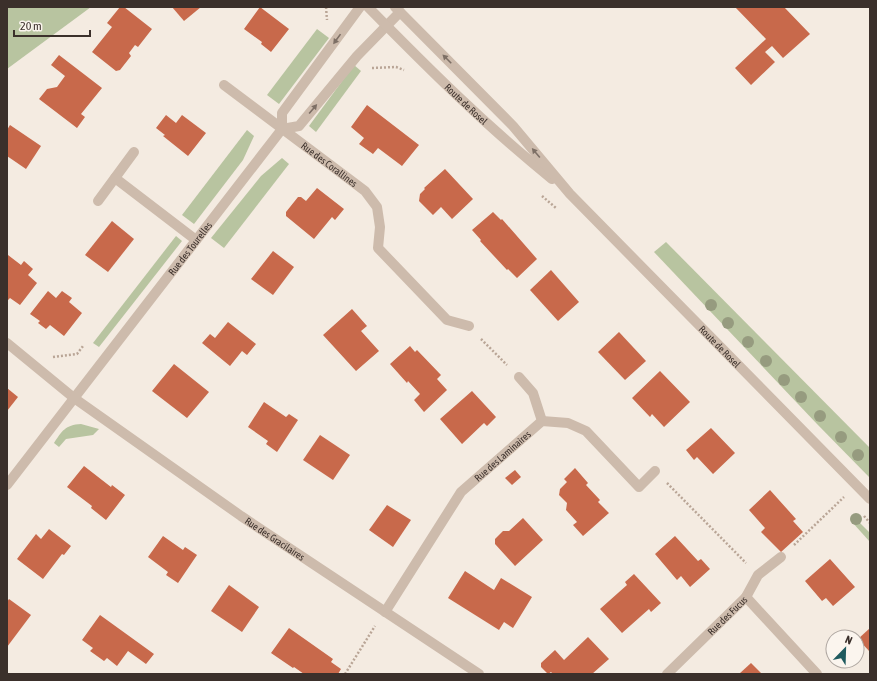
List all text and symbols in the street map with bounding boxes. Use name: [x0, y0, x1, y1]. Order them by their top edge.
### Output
scale bar: [14, 12, 90, 38]
text: 20 m: [20, 19, 42, 33]
one-way arrow: [333, 33, 341, 44]
one-way arrow: [442, 54, 452, 64]
street label: Route de Rosel: [442, 82, 490, 127]
one-way arrow: [308, 104, 317, 114]
street label: Rue des Corallines: [299, 140, 360, 190]
one-way arrow: [532, 148, 540, 159]
street label: Rue des Tourelles: [166, 220, 214, 277]
street label: Route de Rosel: [697, 323, 743, 370]
street label: Rue des Laminaires: [472, 428, 533, 484]
street label: Rue des Gracilaires: [243, 515, 307, 563]
street label: Rue des Fucus: [705, 594, 750, 637]
north arrow: [825, 629, 865, 669]
text: N: [844, 633, 854, 647]

